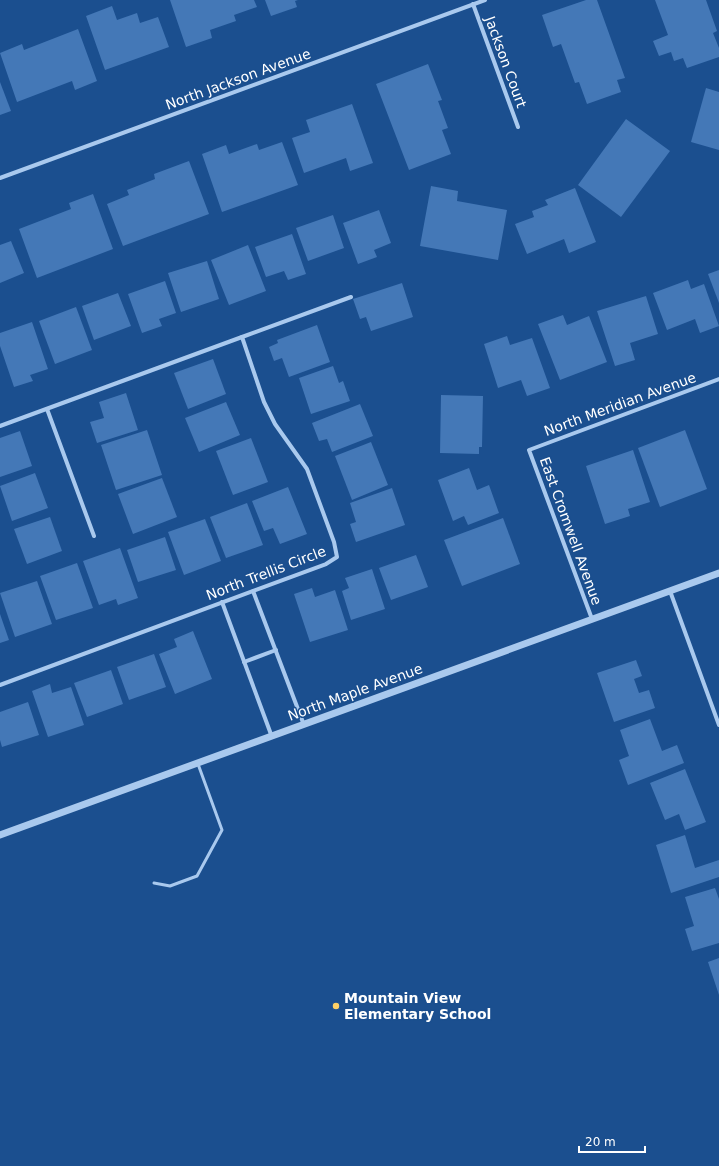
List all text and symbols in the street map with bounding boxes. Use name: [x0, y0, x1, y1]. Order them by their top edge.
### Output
street label: Jackson Court: [482, 13, 530, 110]
street label: North Jackson Avenue: [163, 45, 313, 113]
street label: North Meridian Avenue: [542, 369, 698, 439]
street label: East Cromwell Avenue: [537, 455, 605, 607]
street label: North Trellis Circle: [204, 543, 328, 603]
street label: North Maple Avenue: [285, 660, 425, 724]
place label: Mountain View Elementary School: [344, 990, 491, 1022]
marker: Mountain View Elementary School: [331, 1001, 341, 1011]
scale bar: [579, 1128, 645, 1154]
text: 20 m: [585, 1135, 616, 1149]

